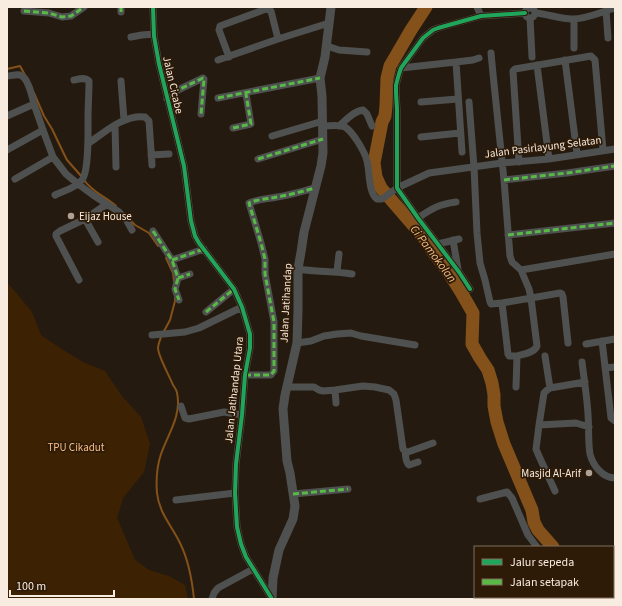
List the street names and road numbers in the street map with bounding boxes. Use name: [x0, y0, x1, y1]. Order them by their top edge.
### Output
street label: Jalan Cicabe: [159, 55, 187, 116]
street label: Jalan Pasirlayung Selatan: [484, 132, 602, 162]
street label: Jalan Jatihandap: [276, 263, 296, 343]
street label: Jalan Jatihandap Utara: [221, 336, 247, 444]

